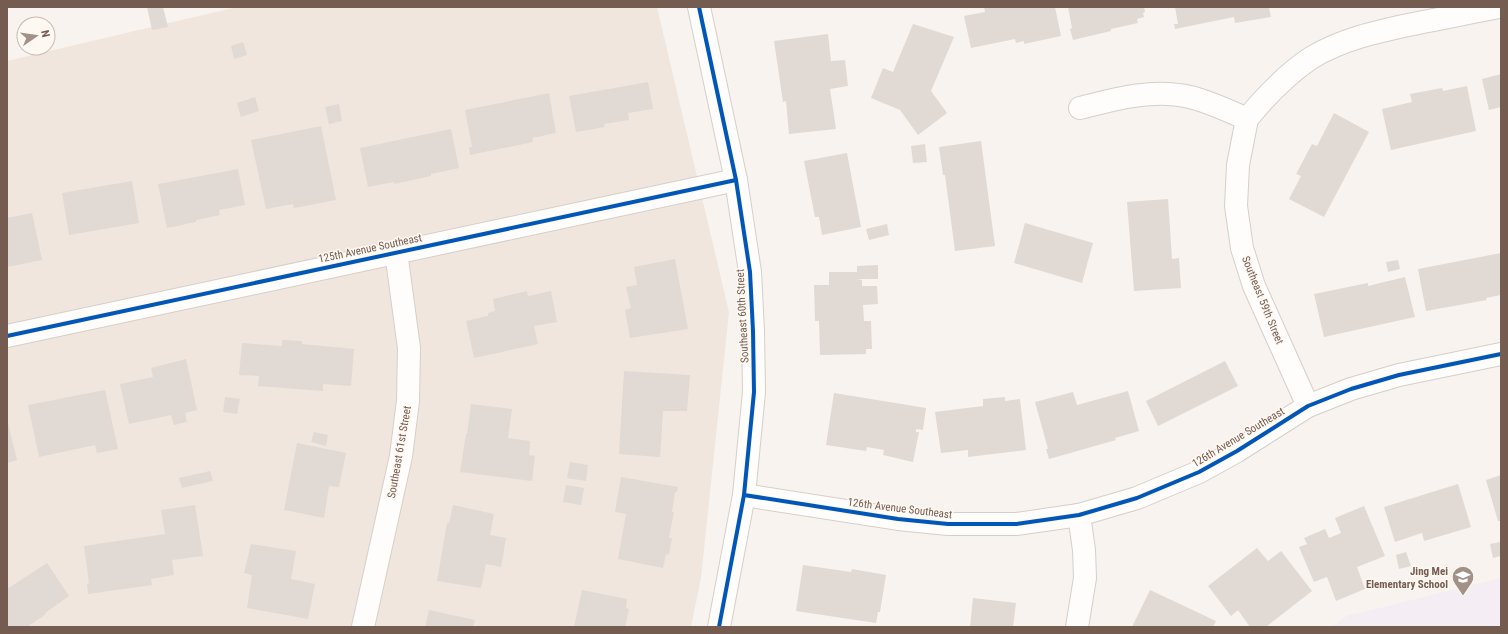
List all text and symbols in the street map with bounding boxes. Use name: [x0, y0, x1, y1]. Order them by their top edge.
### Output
north arrow: [16, 16, 56, 56]
text: N: [38, 29, 52, 39]
street label: 125th Avenue Southeast: [317, 231, 423, 266]
street label: Southeast 59th Street: [1239, 254, 1286, 346]
street label: Southeast 60th Street: [734, 269, 751, 363]
street label: Southeast 61st Street: [385, 405, 414, 499]
street label: 126th Avenue Southeast: [1190, 405, 1287, 470]
street label: 126th Avenue Southeast: [847, 496, 953, 521]
school or university icon: Jing Mei Elementary School: [1450, 564, 1476, 597]
place label: Jing Mei Elementary School: [1366, 565, 1448, 591]

